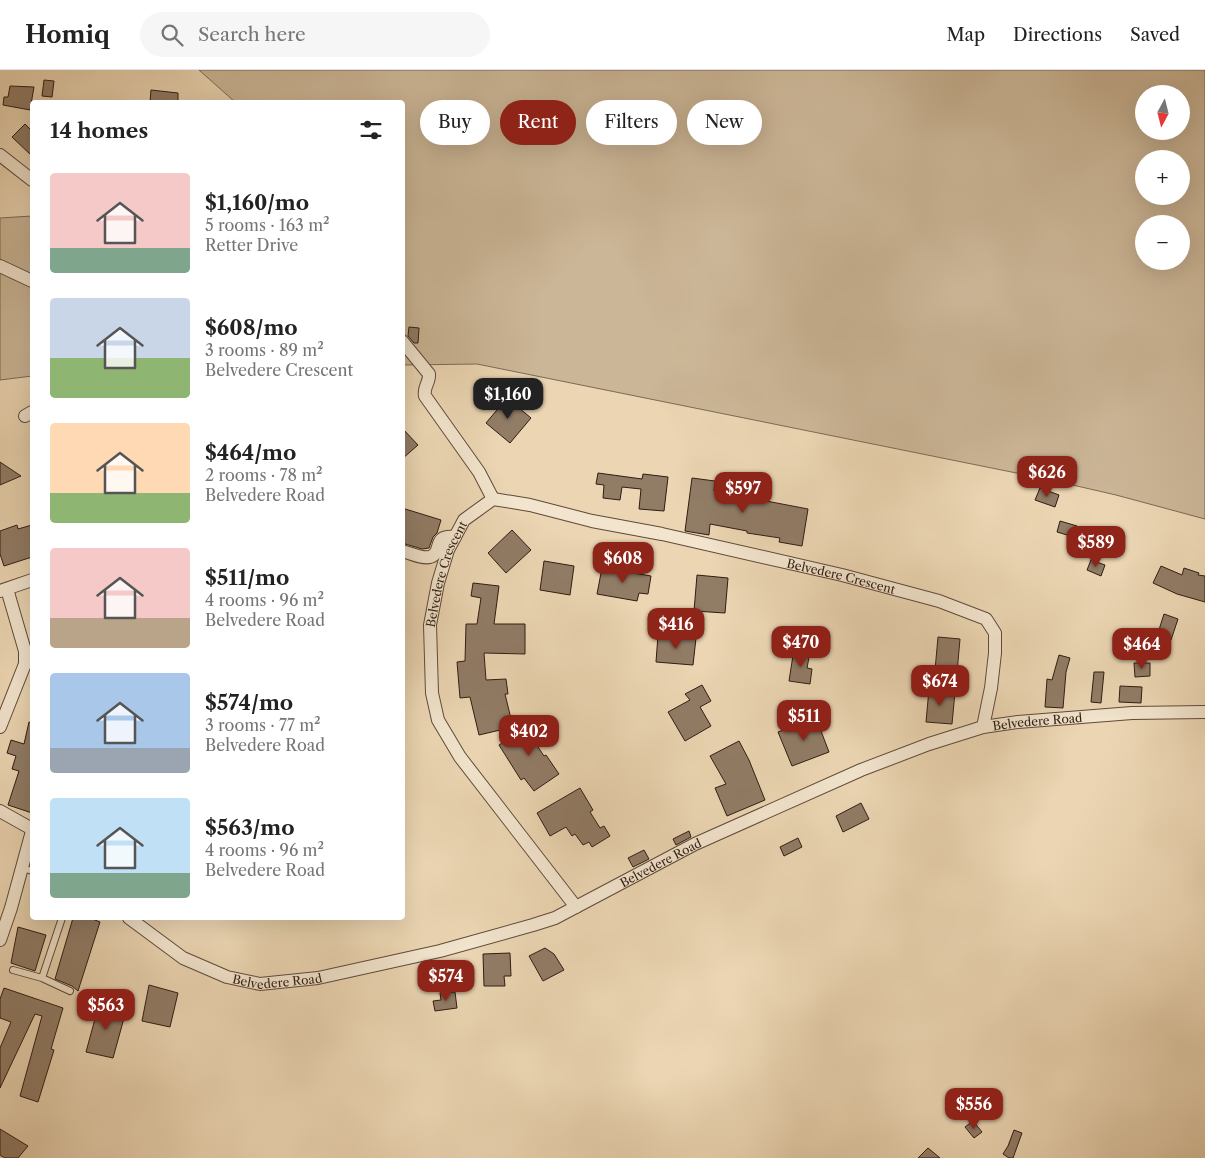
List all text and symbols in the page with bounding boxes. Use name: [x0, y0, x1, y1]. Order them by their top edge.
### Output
search box: [140, 12, 490, 57]
text: Homiq: [25, 20, 110, 49]
icon: search: [158, 21, 186, 49]
text: Search here: [198, 23, 306, 46]
text: Map: [946, 24, 985, 46]
text: Directions: [1013, 24, 1102, 46]
text: Saved: [1130, 24, 1180, 46]
north arrow: [1135, 85, 1190, 140]
map controls: [1135, 85, 1190, 270]
chip: Buy: [420, 100, 490, 145]
chip: Rent: [500, 100, 576, 145]
chip: Filters: [586, 100, 677, 145]
chip: New: [687, 100, 762, 145]
icon: filters: [357, 116, 385, 144]
text: 14 homes: [50, 118, 148, 143]
button: +: [1135, 150, 1190, 205]
text: $1,160/mo: [205, 190, 309, 215]
icon: home: [90, 193, 150, 253]
text: 5 rooms · 163 m²: [205, 215, 330, 235]
button: −: [1135, 215, 1190, 270]
text: Retter Drive: [205, 235, 298, 255]
text: $608/mo: [205, 315, 298, 340]
icon: home: [90, 318, 150, 378]
text: 3 rooms · 89 m²: [205, 340, 324, 360]
text: Belvedere Crescent: [205, 360, 353, 380]
pin: $1,160: [467, 378, 549, 420]
text: $1,160: [484, 384, 532, 404]
text: $464/mo: [205, 440, 296, 465]
icon: home: [90, 443, 150, 503]
pin: $626: [1017, 456, 1077, 498]
text: $626: [1028, 462, 1066, 482]
text: 2 rooms · 78 m²: [205, 465, 323, 485]
pin: $597: [713, 472, 773, 514]
text: $597: [725, 478, 761, 498]
text: Belvedere Road: [205, 485, 325, 505]
street label: Belvedere Crescent: [422, 518, 470, 628]
pin: $589: [1066, 526, 1126, 568]
text: $589: [1077, 532, 1115, 552]
pin: $608: [593, 542, 653, 584]
text: $608: [604, 548, 642, 568]
street label: Belvedere Crescent: [785, 555, 898, 597]
text: $511/mo: [205, 565, 289, 590]
icon: home: [90, 568, 150, 628]
text: 4 rooms · 96 m²: [205, 590, 324, 610]
pin: $416: [646, 608, 706, 650]
text: Belvedere Road: [205, 610, 325, 630]
text: $416: [658, 614, 694, 634]
pin: $470: [771, 626, 831, 668]
pin: $464: [1112, 628, 1172, 670]
text: $470: [783, 632, 819, 652]
text: $464: [1123, 634, 1161, 654]
pin: $674: [910, 664, 970, 707]
text: $674: [922, 671, 958, 691]
text: $574/mo: [205, 690, 293, 715]
icon: home: [90, 693, 150, 753]
pin: $511: [774, 700, 834, 742]
text: $511: [788, 706, 820, 726]
street label: Belvedere Road: [992, 709, 1083, 733]
pin: $402: [499, 714, 559, 757]
text: 3 rooms · 77 m²: [205, 715, 321, 735]
text: $402: [510, 721, 548, 741]
text: Belvedere Road: [205, 735, 325, 755]
text: $563/mo: [205, 815, 295, 840]
icon: home: [90, 818, 150, 878]
street label: Belvedere Road: [617, 834, 704, 890]
text: 4 rooms · 96 m²: [205, 840, 324, 860]
text: Belvedere Road: [205, 860, 325, 880]
pin: $574: [416, 960, 476, 1002]
text: $574: [428, 966, 464, 986]
street label: Belvedere Road: [231, 970, 324, 992]
pin: $563: [76, 988, 136, 1031]
text: $563: [88, 995, 124, 1015]
pin: $556: [944, 1088, 1004, 1130]
text: $556: [956, 1094, 992, 1114]

